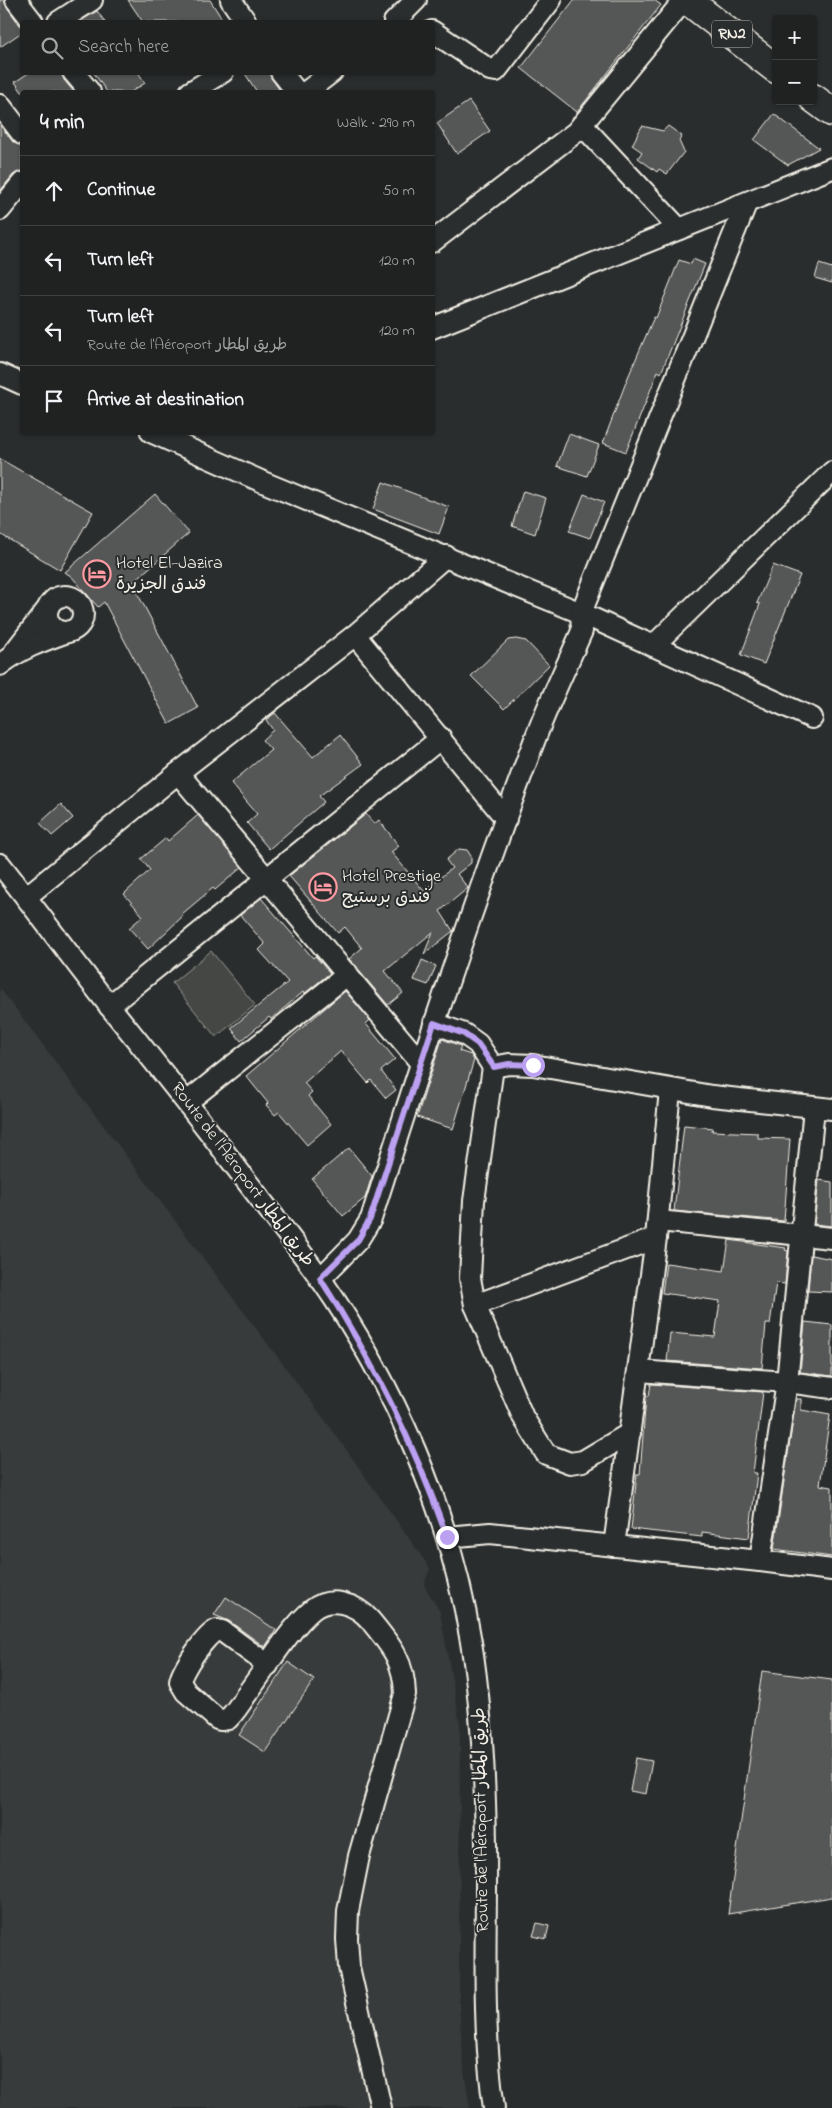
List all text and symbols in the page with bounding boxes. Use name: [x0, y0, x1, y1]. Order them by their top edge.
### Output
map controls: [772, 15, 817, 105]
button: +: [772, 15, 817, 60]
search box: [20, 20, 435, 75]
road number: RN2: [712, 20, 752, 48]
icon: search: [38, 34, 66, 62]
text: Search here: [78, 34, 169, 61]
button: −: [772, 60, 817, 105]
text: 4 min: [40, 108, 84, 138]
text: Walk · 290 m: [337, 111, 415, 135]
icon: ahead: [40, 177, 68, 205]
text: Continue: [87, 177, 155, 204]
text: 50 m: [383, 179, 415, 203]
icon: left: [40, 247, 68, 275]
text: Turn left: [87, 247, 154, 274]
text: 120 m: [379, 249, 415, 273]
text: Turn left: [87, 304, 154, 331]
icon: left: [40, 317, 68, 345]
text: 120 m: [379, 319, 415, 343]
text: Route de l'Aéroport طريق المطار: [87, 333, 287, 357]
icon: arrive: [40, 387, 68, 415]
text: Arrive at destination: [87, 387, 244, 414]
place label: Hotel El-Jazira فندق الجزيرة: [116, 551, 223, 598]
hotel icon: Hotel El-Jazira فندق الجزيرة: [82, 559, 112, 589]
place label: Hotel Prestige فندق برستيج: [342, 864, 442, 911]
hotel icon: Hotel Prestige فندق برستيج: [308, 872, 338, 902]
route start: [522, 1054, 545, 1077]
street label: Route de l'Aéroport طريق المطار: [164, 1077, 320, 1273]
route end: [436, 1526, 459, 1549]
street label: Route de l'Aéroport طريق المطار: [467, 1707, 497, 1933]

